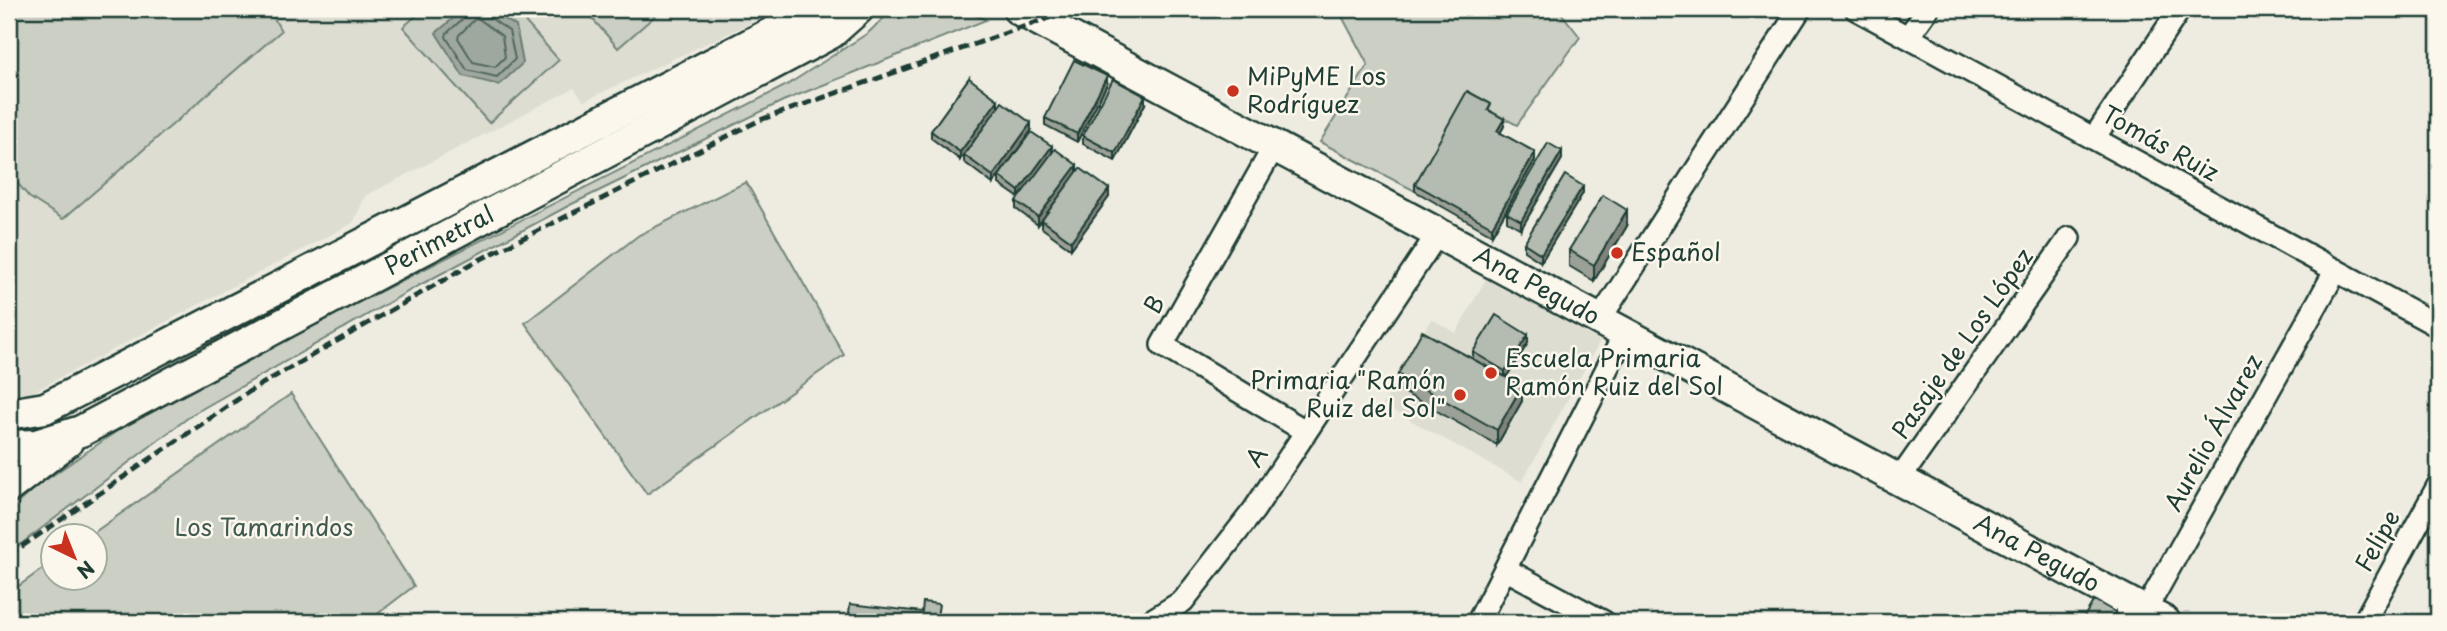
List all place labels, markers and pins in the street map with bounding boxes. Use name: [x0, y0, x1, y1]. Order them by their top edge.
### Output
place label: MiPyME Los Rodríguez: [1247, 57, 1386, 121]
marker: MiPyME Los Rodríguez: [1225, 83, 1241, 99]
place label: Español: [1631, 233, 1721, 269]
marker: Español: [1609, 245, 1625, 261]
place label: Escuela Primaria Ramón Ruiz del Sol: [1505, 339, 1723, 403]
place label: Primaria "Ramón Ruiz del Sol": [1250, 361, 1446, 425]
marker: Escuela Primaria Ramón Ruiz del Sol: [1483, 365, 1499, 381]
marker: Primaria "Ramón Ruiz del Sol": [1452, 387, 1468, 403]

